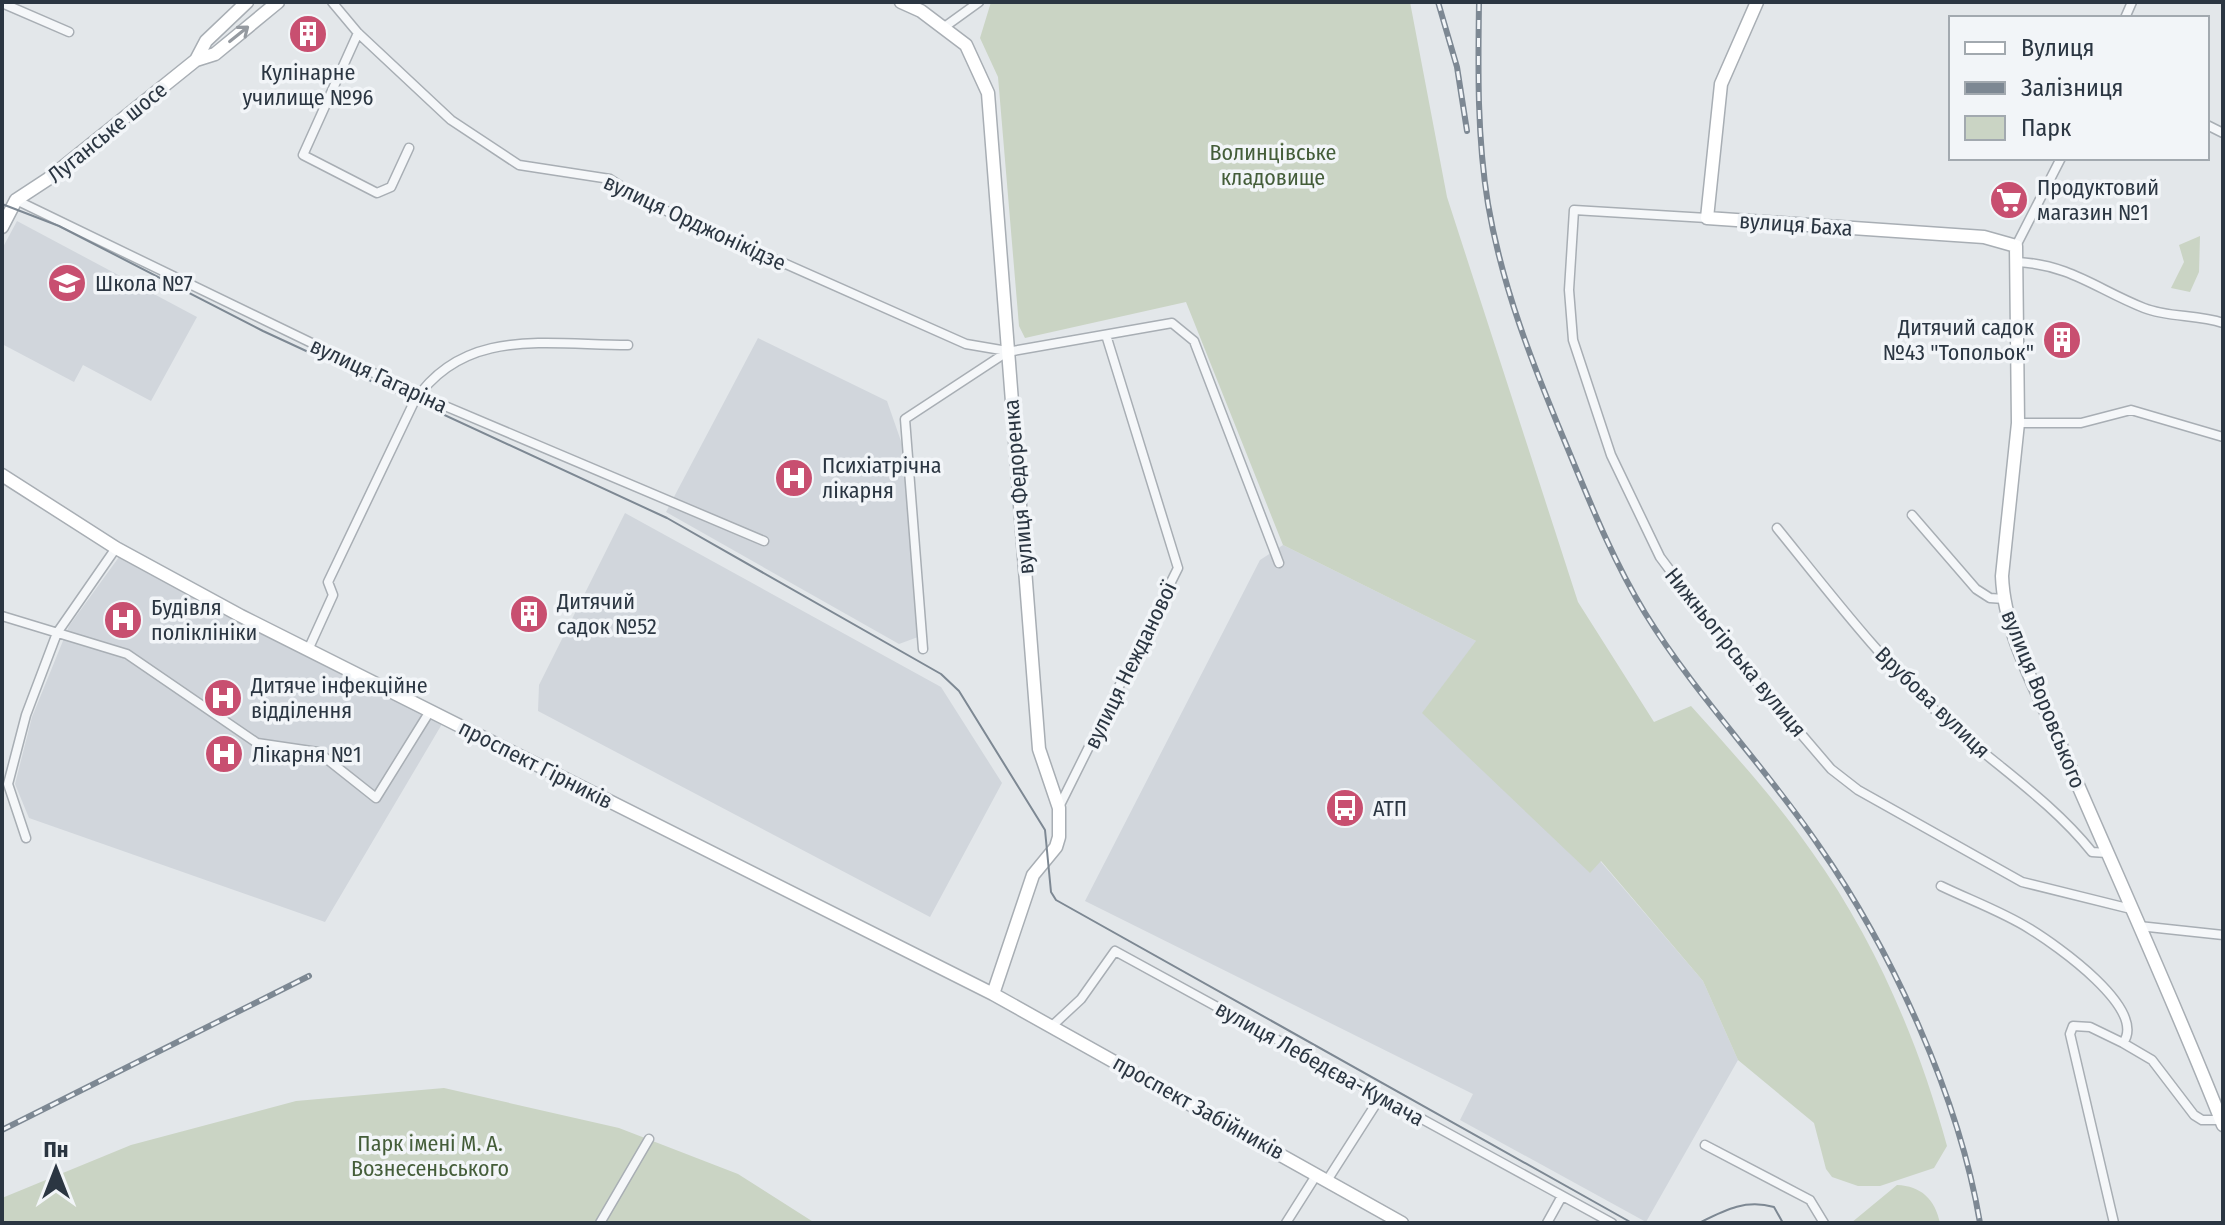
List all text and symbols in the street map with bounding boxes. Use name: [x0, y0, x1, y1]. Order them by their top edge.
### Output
building icon: Кулінарне училище №96: [287, 13, 329, 55]
legend: [1949, 16, 2209, 160]
one-way arrow: [228, 26, 249, 43]
text: Вулиця: [2021, 34, 2094, 62]
place label: Кулінарне училище №96: [242, 59, 374, 111]
text: Залізниця: [2021, 74, 2123, 102]
street label: Луганське шосе: [42, 76, 172, 189]
text: Парк: [2021, 114, 2072, 142]
park label: Волинцівське кладовище: [1210, 139, 1337, 191]
street label: вулиця Орджонікідзе: [599, 168, 790, 276]
place label: Продуктовий магазин №1: [2037, 174, 2159, 226]
supermarket icon: Продуктовий магазин №1: [1988, 179, 2030, 221]
street label: вулиця Баха: [1738, 207, 1854, 242]
school or university icon: Школа №7: [46, 262, 88, 304]
place label: Школа №7: [95, 270, 193, 297]
place label: Дитячий садок №43 "Топольок": [1883, 314, 2035, 366]
building icon: Дитячий садок №43 "Топольок": [2041, 319, 2083, 361]
street label: вулиця Гагаріна: [306, 332, 452, 419]
street label: вулиця Федоренка: [997, 398, 1040, 576]
place label: Психіатрічна лікарня: [822, 452, 942, 504]
hospital icon: Психіатрічна лікарня: [773, 457, 815, 499]
street label: Нижньогірська вулиця: [1659, 562, 1812, 742]
street label: вулиця Нежданової: [1078, 577, 1183, 753]
place label: Дитячий садок №52: [556, 588, 657, 640]
building icon: Дитячий садок №52: [508, 593, 550, 635]
place label: Будівля поліклініки: [151, 594, 257, 646]
hospital icon: Будівля поліклініки: [102, 599, 144, 641]
street label: вулиця Воровського: [1995, 606, 2092, 792]
street label: Врубова вулиця: [1870, 641, 1996, 764]
place label: Дитяче інфекційне відділення: [250, 672, 428, 724]
hospital icon: Дитяче інфекційне відділення: [202, 677, 244, 719]
street label: проспект Гірників: [454, 714, 617, 815]
hospital icon: Лікарня №1: [203, 733, 245, 775]
place label: Лікарня №1: [252, 741, 361, 768]
bus stop icon: АТП: [1324, 787, 1366, 829]
place label: АТП: [1373, 795, 1407, 822]
street label: вулиця Лебедєва-Кумача: [1211, 995, 1429, 1132]
street label: проспект Забійників: [1108, 1049, 1289, 1166]
north arrow: [16, 1129, 96, 1209]
park label: Парк імені М. А. Вознесеньського: [351, 1130, 509, 1182]
text: Пн: [44, 1136, 68, 1163]

